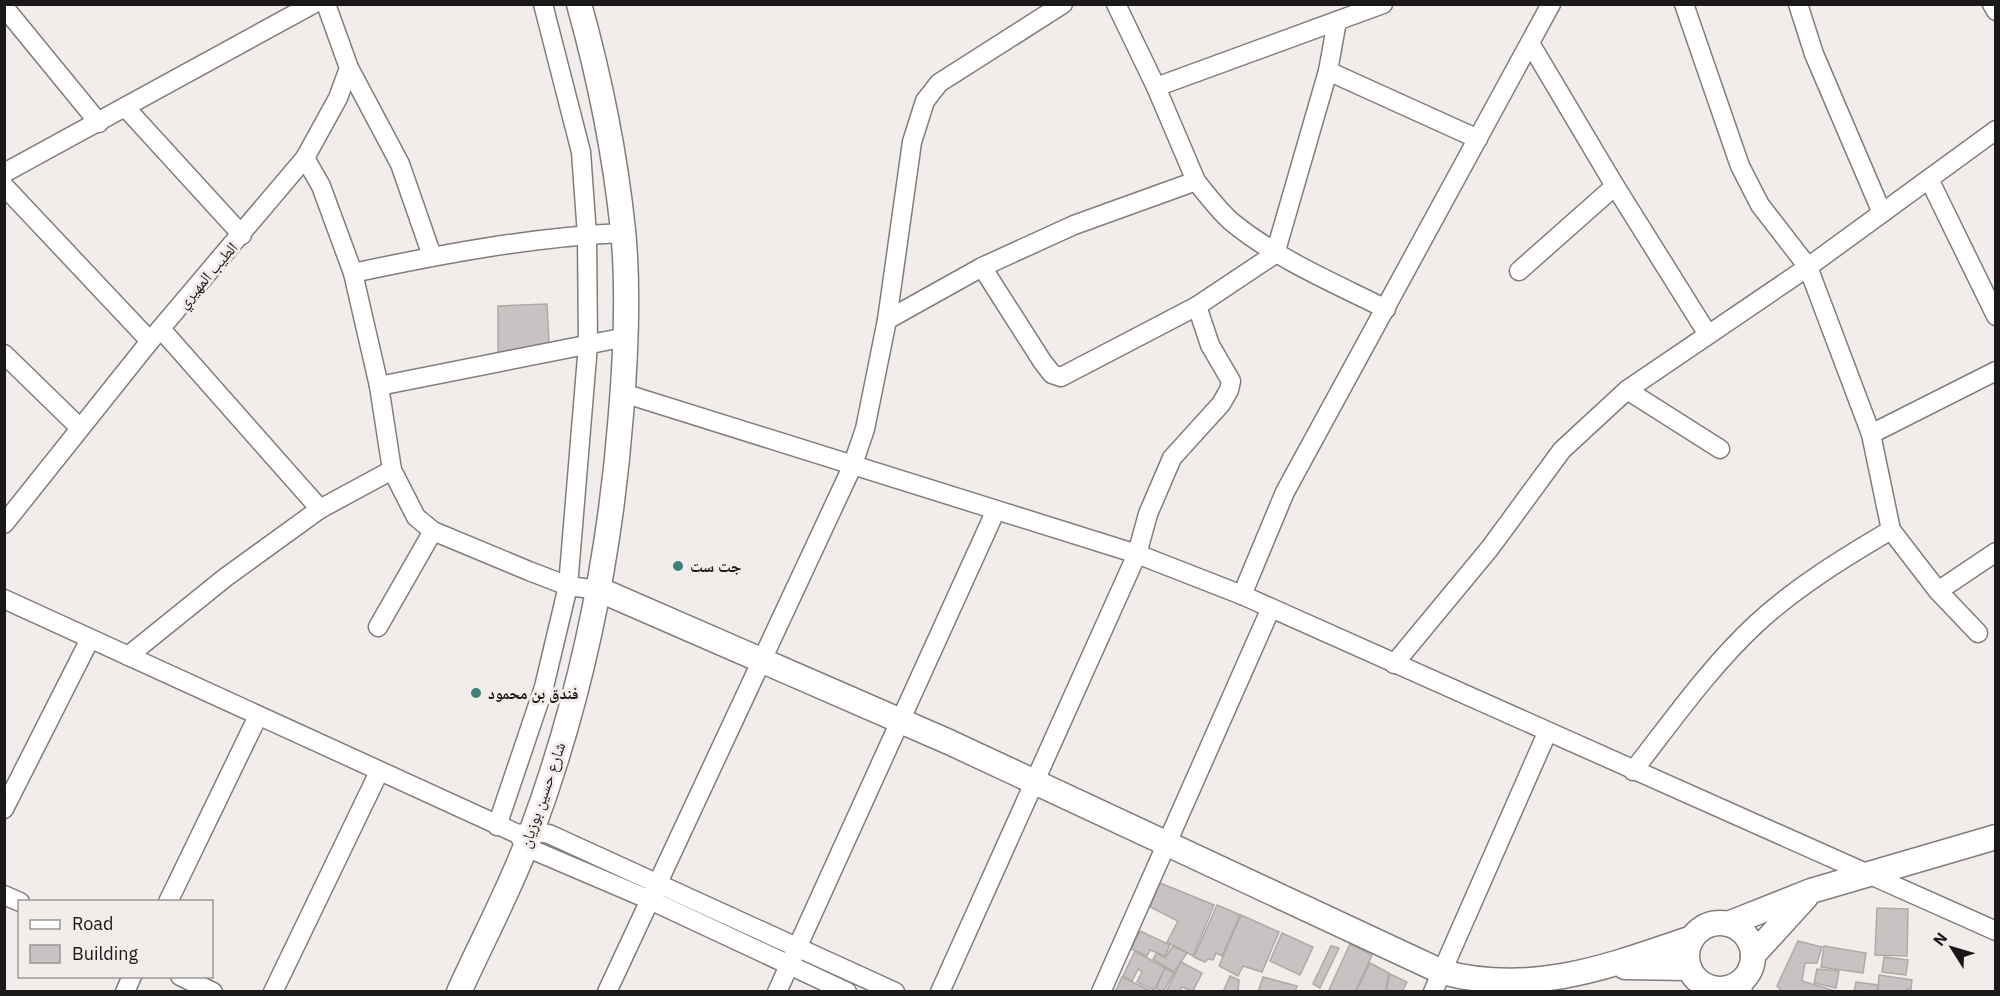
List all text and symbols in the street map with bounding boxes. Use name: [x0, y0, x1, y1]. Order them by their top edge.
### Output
street label: الطيب المهيري: [173, 238, 244, 314]
place label: جت ست: [690, 556, 742, 576]
marker: جت ست: [671, 559, 685, 573]
place label: فندق بن محمود: [488, 683, 579, 703]
marker: فندق بن محمود: [469, 686, 483, 700]
street label: شارع حسين بوزيان: [514, 739, 570, 851]
legend: [18, 900, 213, 978]
text: Road: [72, 912, 113, 935]
north arrow: [1922, 918, 1982, 978]
text: N: [1929, 928, 1951, 950]
text: Building: [72, 942, 139, 965]

